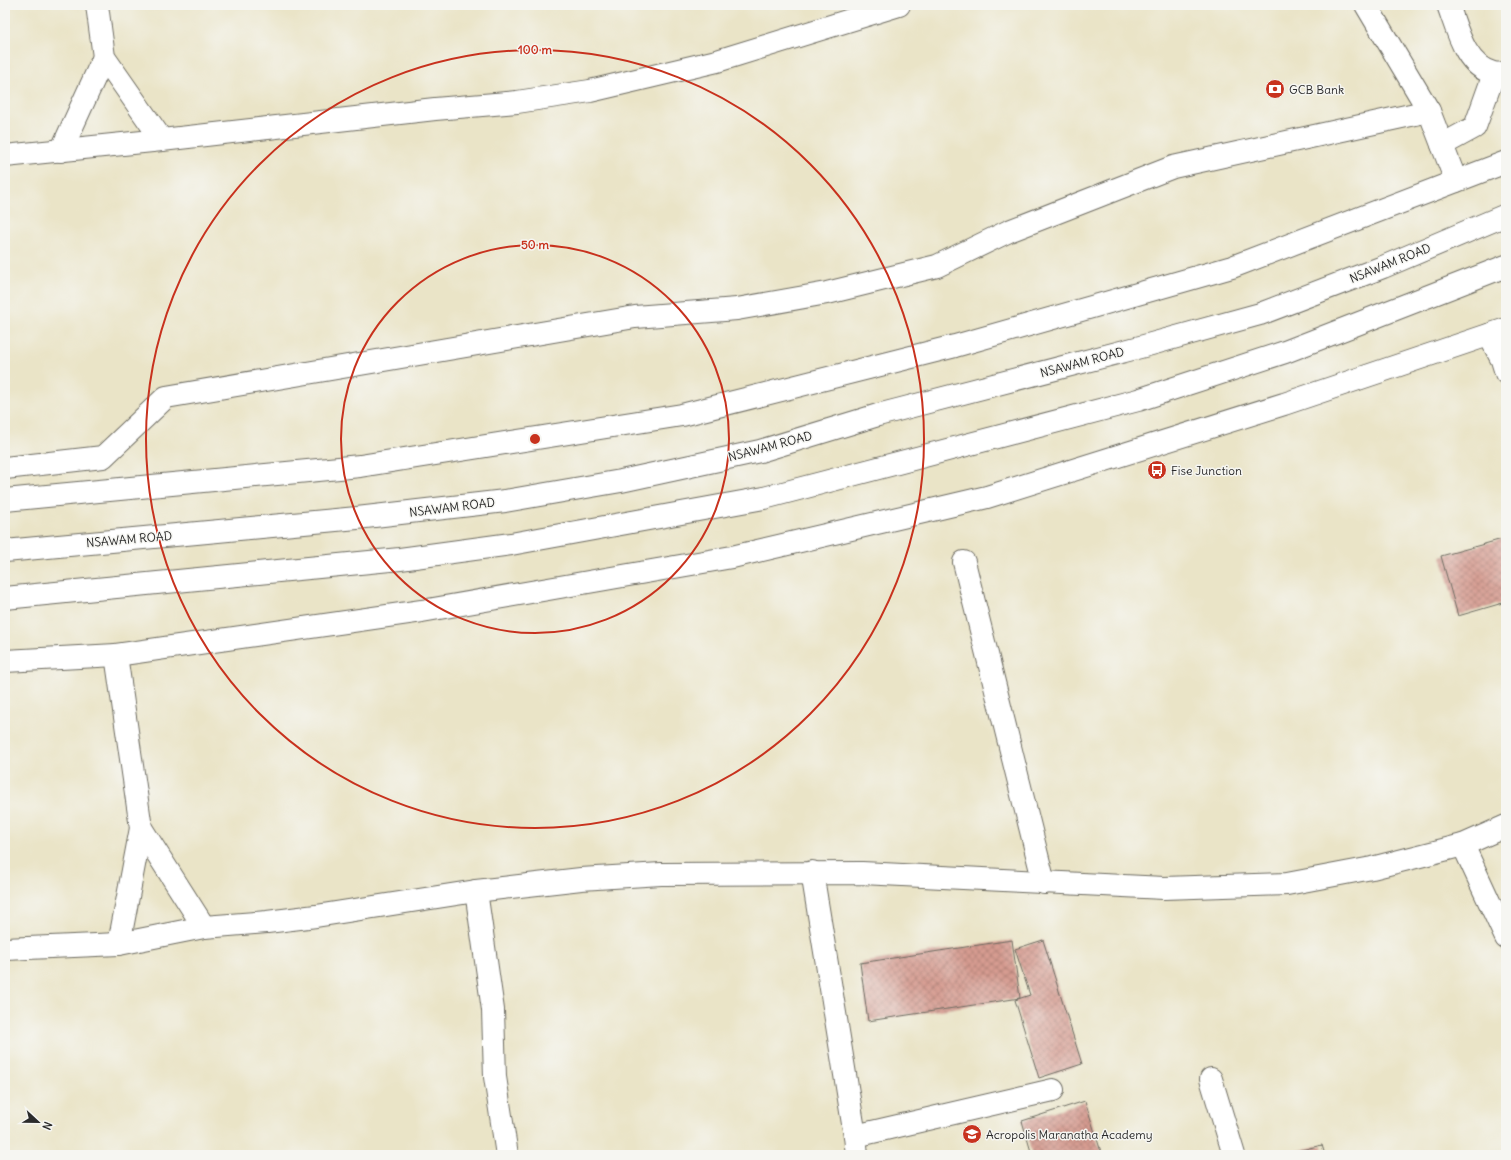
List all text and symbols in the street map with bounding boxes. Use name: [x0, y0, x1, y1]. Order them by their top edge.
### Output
text: 100 m: [518, 42, 552, 57]
bank icon: GCB Bank: [1264, 78, 1286, 100]
place label: GCB Bank: [1289, 82, 1344, 97]
text: 50 m: [521, 237, 550, 252]
street label: NSAWAM ROAD: [1347, 240, 1433, 286]
street label: NSAWAM ROAD: [1038, 344, 1126, 380]
street label: NSAWAM ROAD: [726, 428, 814, 464]
centre of rings: [528, 432, 542, 446]
bus stop icon: Fise Junction: [1146, 459, 1168, 481]
place label: Fise Junction: [1171, 463, 1242, 478]
street label: NSAWAM ROAD: [408, 494, 496, 520]
street label: NSAWAM ROAD: [85, 528, 173, 550]
north arrow: [18, 1102, 58, 1142]
text: N: [39, 1120, 55, 1132]
school or university icon: Acropolis Maranatha Academy: [961, 1123, 983, 1145]
place label: Acropolis Maranatha Academy: [986, 1127, 1152, 1142]

